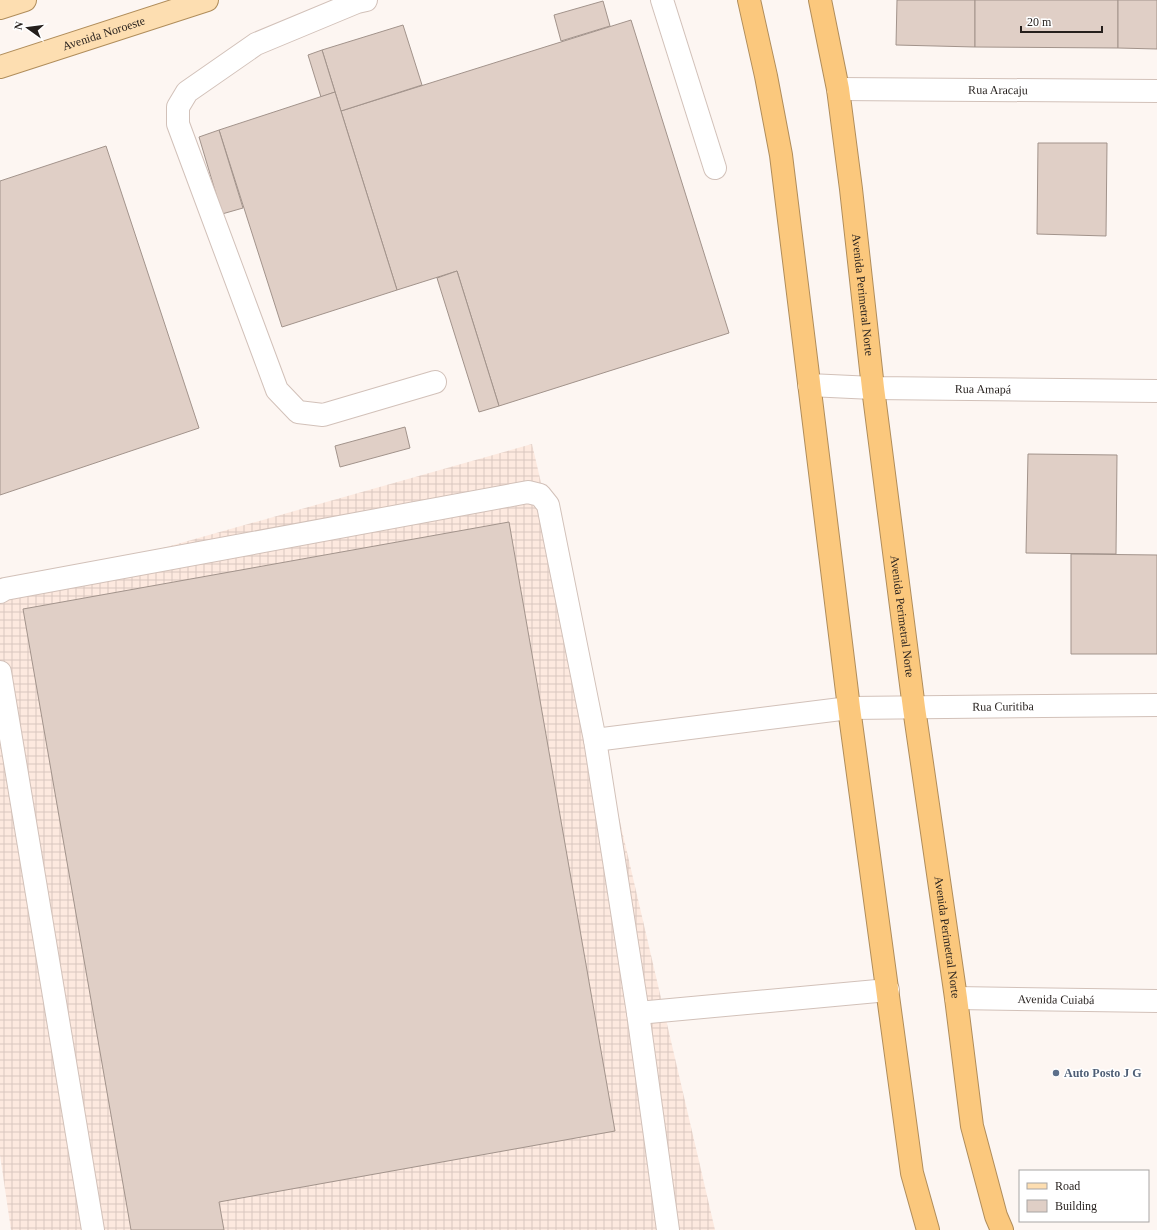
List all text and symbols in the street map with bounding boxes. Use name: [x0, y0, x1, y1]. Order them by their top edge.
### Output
north arrow: [8, 8, 48, 48]
scale bar: [1021, 8, 1102, 34]
street label: Avenida Noroeste: [61, 14, 147, 53]
text: 20 m: [1027, 15, 1052, 29]
text: N: [12, 20, 25, 31]
street label: Rua Aracaju: [968, 83, 1028, 97]
street label: Avenida Perimetral Norte: [849, 233, 876, 357]
street label: Rua Amapá: [955, 382, 1012, 396]
street label: Avenida Perimetral Norte: [887, 554, 917, 678]
street label: Rua Curitiba: [972, 699, 1035, 714]
street label: Avenida Perimetral Norte: [931, 875, 963, 999]
street label: Avenida Cuiabá: [1017, 992, 1095, 1007]
place label: Auto Posto J G: [1064, 1066, 1142, 1080]
marker: Auto Posto J G: [1051, 1068, 1061, 1078]
legend: [1019, 1170, 1149, 1222]
text: Road: [1055, 1179, 1080, 1193]
text: Building: [1055, 1199, 1097, 1213]

